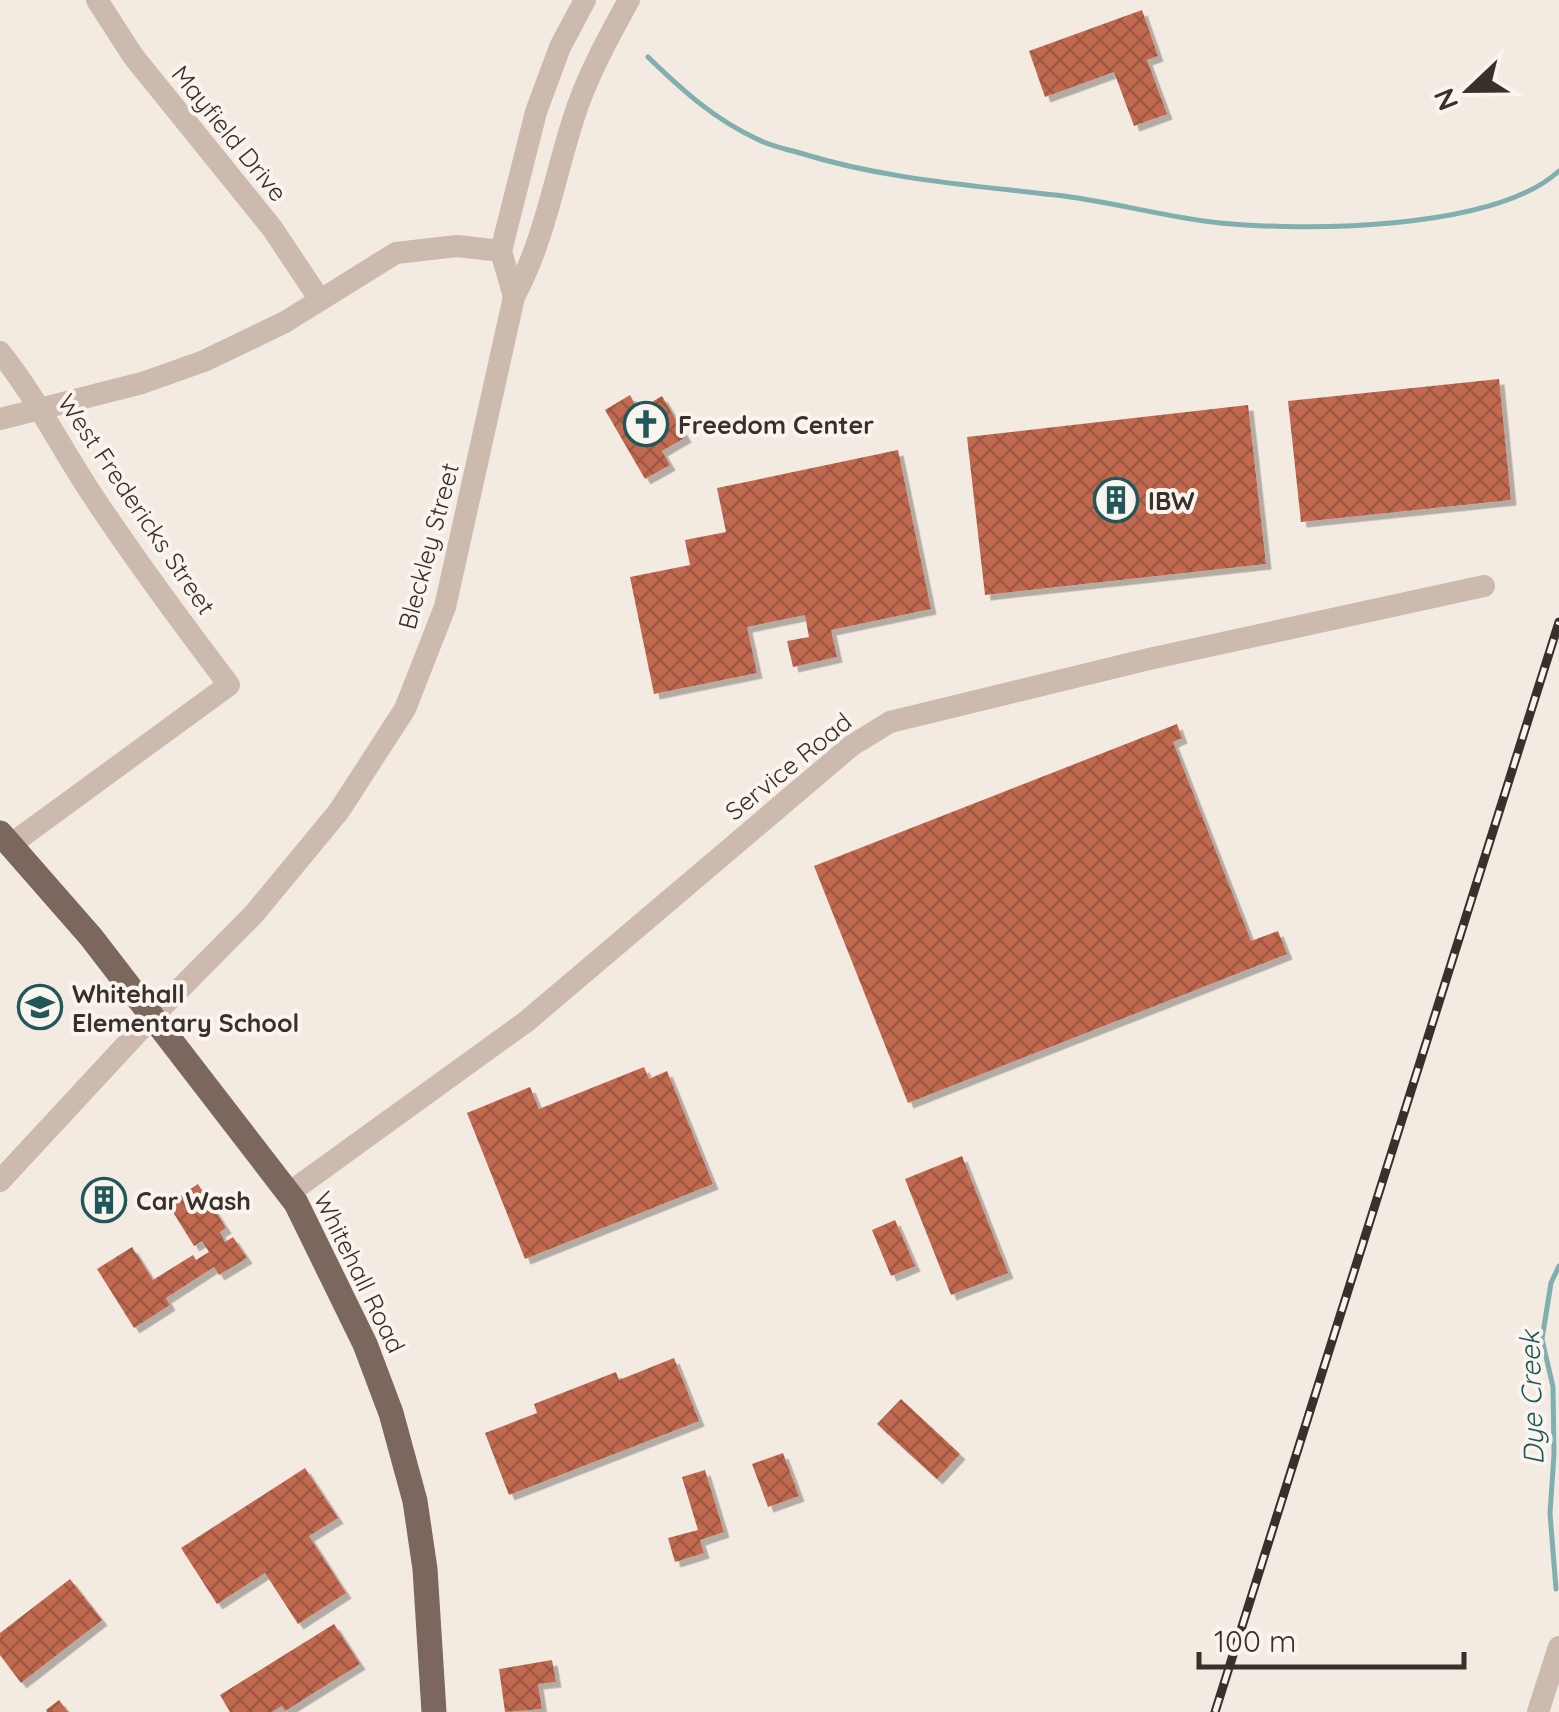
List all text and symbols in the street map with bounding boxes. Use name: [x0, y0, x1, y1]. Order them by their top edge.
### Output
north arrow: [1419, 40, 1519, 140]
street label: Mayfield Drive: [166, 59, 294, 207]
text: N: [1425, 83, 1465, 116]
street label: West Fredericks Street: [52, 388, 222, 620]
church icon: Freedom Center: [623, 401, 669, 447]
place label: Freedom Center: [678, 409, 874, 440]
street label: Bleckley Street: [391, 459, 465, 633]
building icon: IBW: [1093, 477, 1139, 523]
place label: IBW: [1148, 485, 1195, 516]
street label: Service Road: [719, 706, 857, 826]
place label: Whitehall Elementary School: [72, 978, 299, 1038]
school or university icon: Whitehall Elementary School: [17, 984, 63, 1030]
building icon: Car Wash: [81, 1177, 127, 1223]
place label: Car Wash: [136, 1185, 251, 1216]
street label: Whitehall Road: [308, 1186, 412, 1358]
water label: Dye Creek: [1511, 1327, 1551, 1466]
scale bar: [1199, 1607, 1464, 1669]
text: 100 m: [1214, 1622, 1296, 1660]

